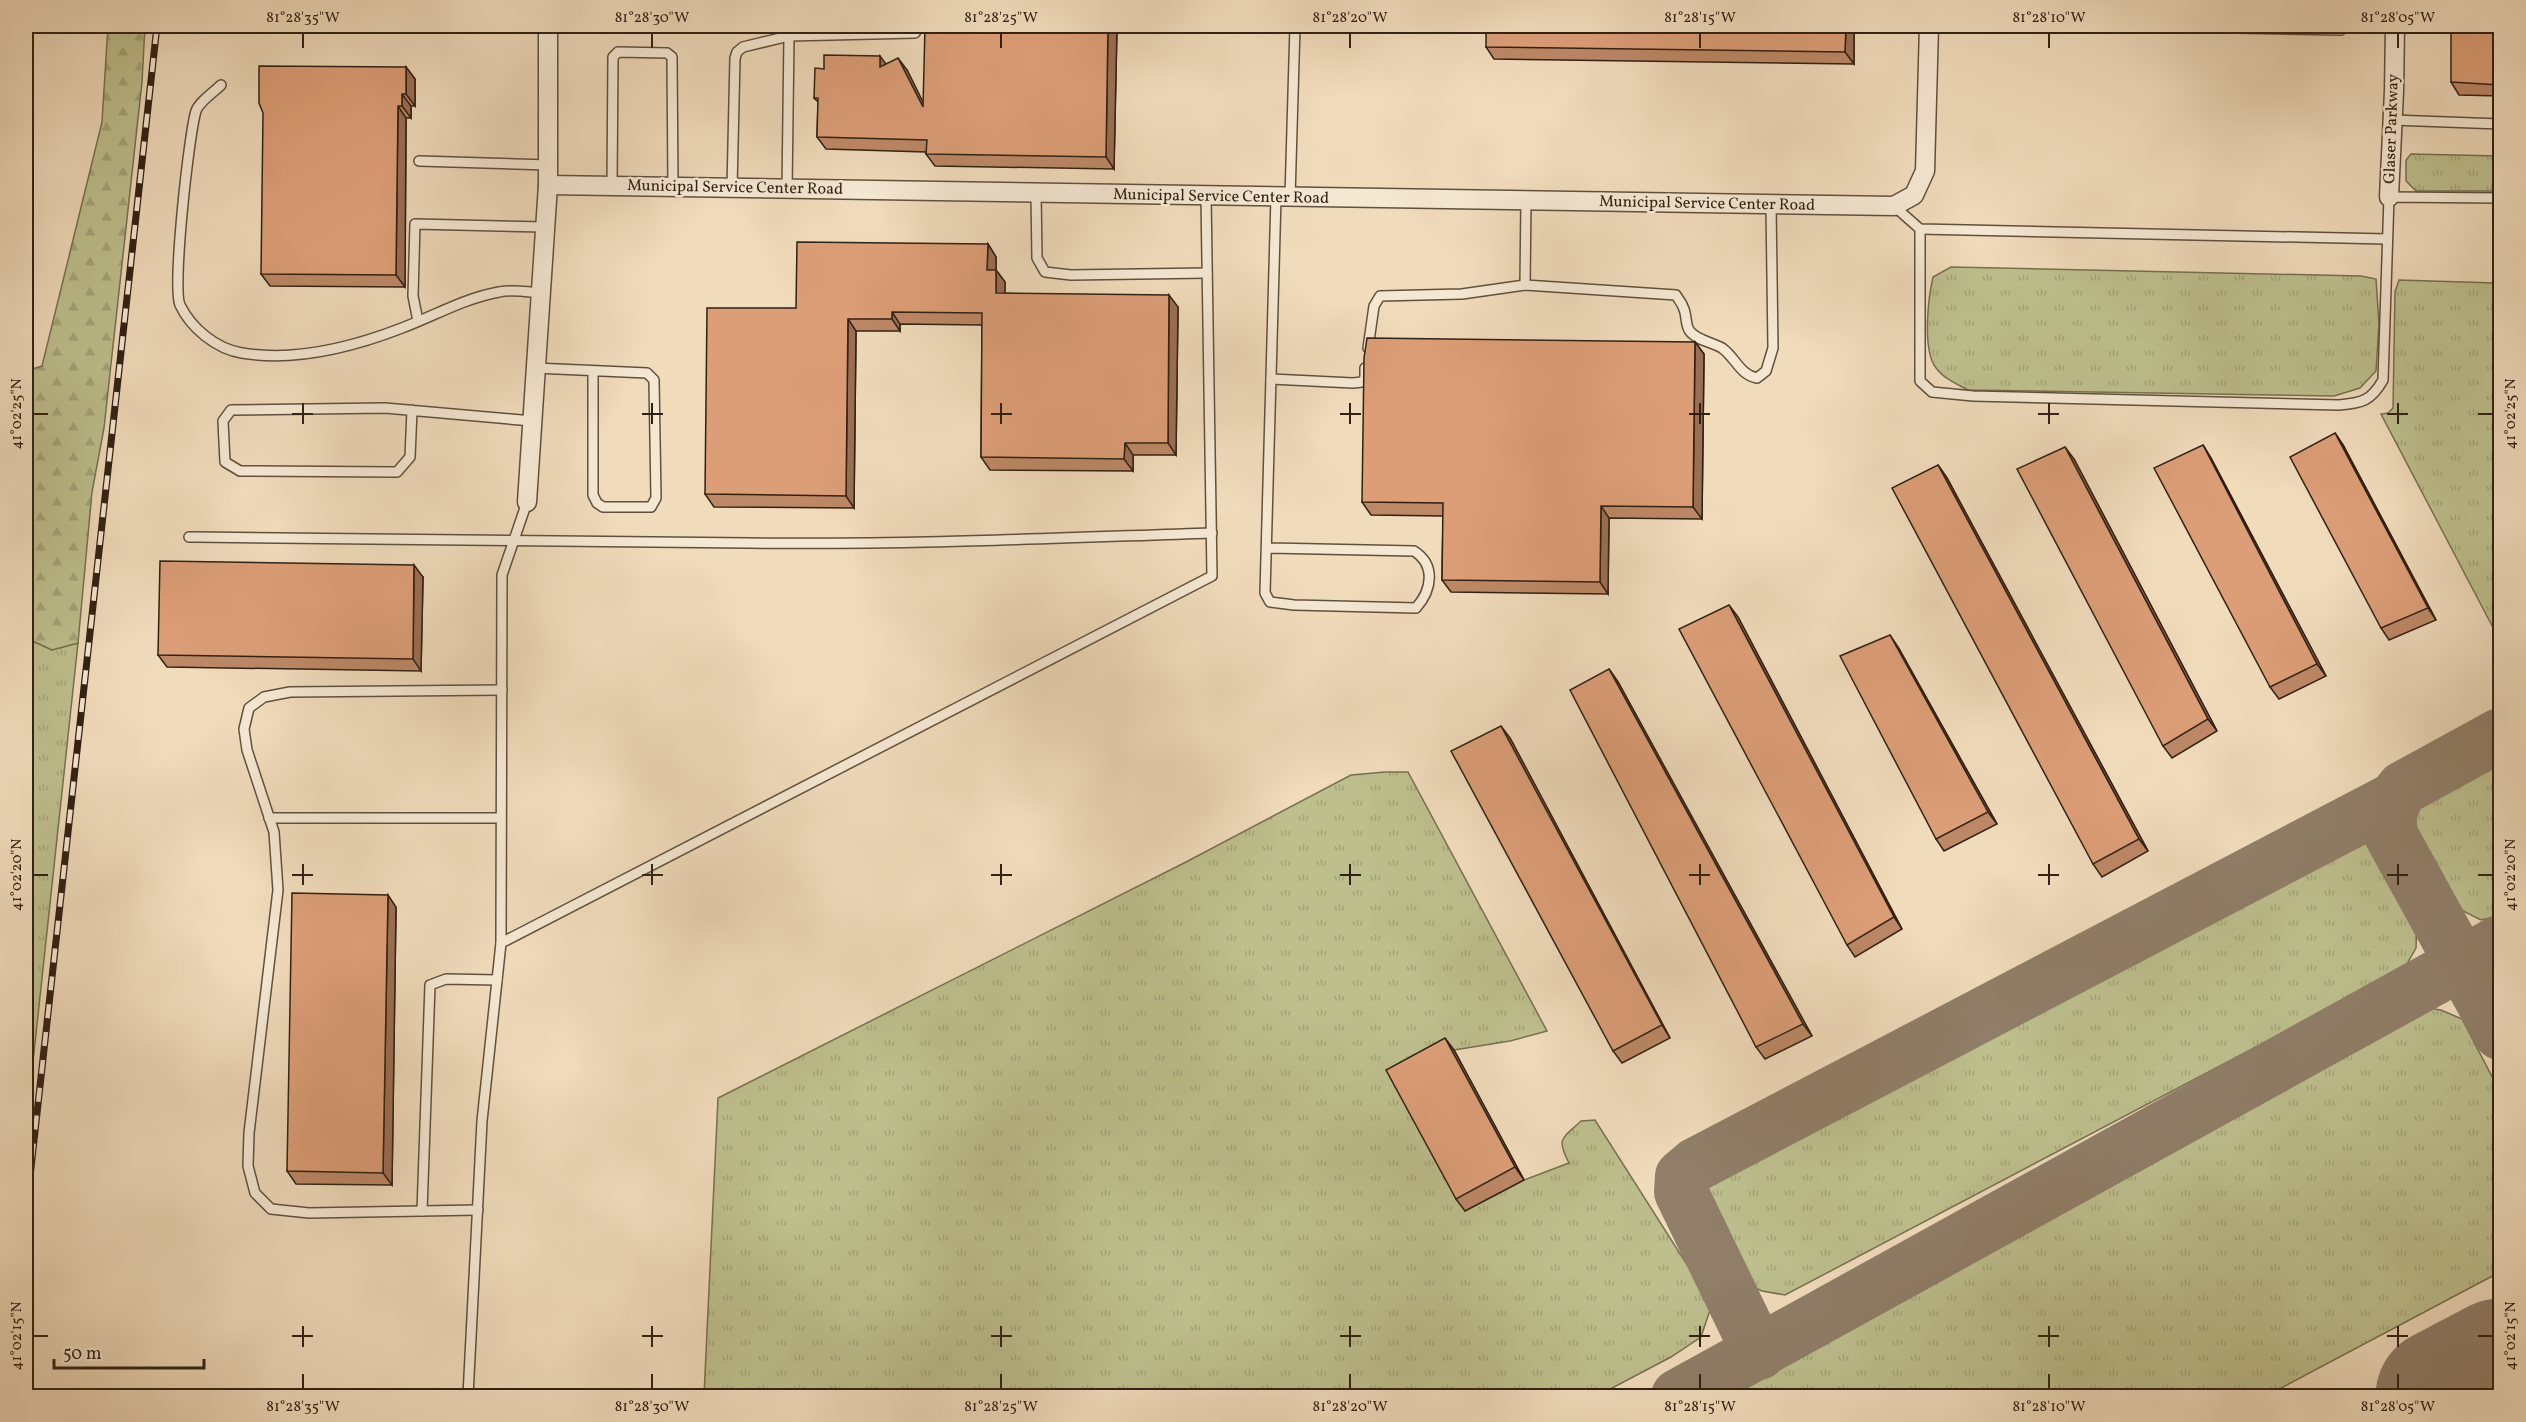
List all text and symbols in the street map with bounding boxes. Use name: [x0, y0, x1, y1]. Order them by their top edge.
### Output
text: 81°28'35"W: [266, 8, 340, 29]
text: 81°28'30"W: [615, 8, 689, 29]
text: 81°28'25"W: [964, 8, 1038, 29]
text: 81°28'20"W: [1313, 8, 1387, 29]
text: 81°28'15"W: [1664, 8, 1736, 29]
text: 81°28'10"W: [2012, 8, 2086, 29]
text: 81°28'05"W: [2361, 8, 2435, 29]
street label: Glaser Parkway: [2379, 73, 2405, 184]
street label: Municipal Service Center Road: [627, 175, 843, 201]
street label: Municipal Service Center Road: [1113, 184, 1329, 210]
street label: Municipal Service Center Road: [1599, 191, 1815, 217]
text: 41°02'25"N: [7, 378, 28, 450]
text: 41°02'25"N: [2501, 378, 2522, 450]
text: 41°02'20"N: [7, 839, 28, 911]
text: 41°02'20"N: [2501, 839, 2522, 911]
text: 41°02'15"N: [7, 1301, 28, 1371]
text: 41°02'15"N: [2501, 1301, 2522, 1371]
scale bar: [54, 1332, 204, 1370]
text: 50 m: [63, 1342, 102, 1367]
text: 81°28'35"W: [266, 1397, 340, 1418]
text: 81°28'30"W: [615, 1397, 689, 1418]
text: 81°28'25"W: [964, 1397, 1038, 1418]
text: 81°28'20"W: [1313, 1397, 1387, 1418]
text: 81°28'15"W: [1664, 1397, 1736, 1418]
text: 81°28'10"W: [2012, 1397, 2086, 1418]
text: 81°28'05"W: [2361, 1397, 2435, 1418]

